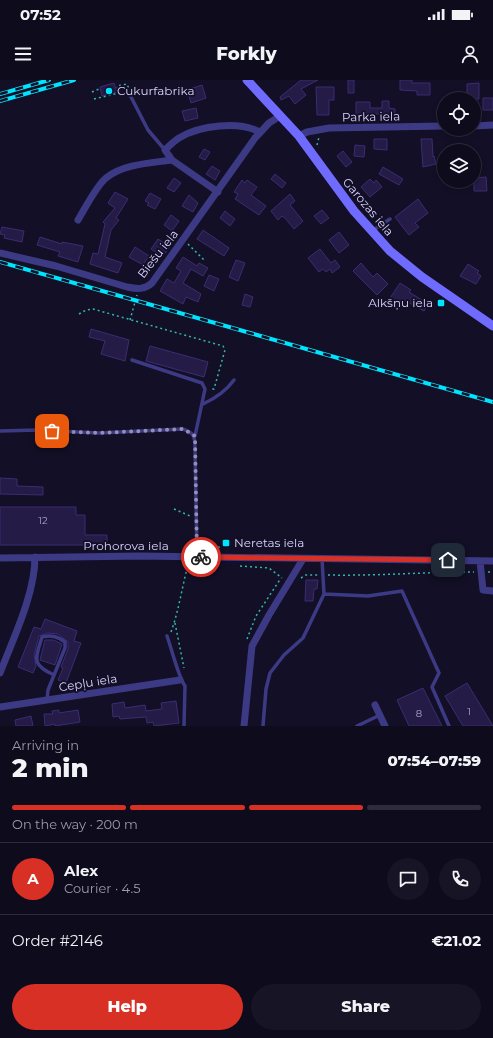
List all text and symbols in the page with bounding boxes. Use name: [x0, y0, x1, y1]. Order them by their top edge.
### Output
text: 07:52: [20, 5, 61, 24]
icon: menu: [12, 43, 34, 65]
text: Forkly: [216, 43, 277, 65]
icon: person: [459, 43, 481, 65]
place label: Cukurfabrika: [117, 83, 195, 98]
marker: Cukurfabrika: [104, 86, 114, 96]
map controls: [437, 92, 481, 188]
button: locate: [437, 92, 481, 136]
street label: Parka iela: [342, 108, 400, 125]
button: layers: [437, 144, 481, 188]
street label: Garozas iela: [340, 174, 397, 239]
street label: Biešu iela: [134, 226, 181, 281]
place label: Alkšņu iela: [368, 295, 433, 310]
marker: Alkšņu iela: [436, 298, 446, 308]
pin: [35, 414, 69, 448]
icon: bag: [41, 420, 63, 442]
house number: 12: [38, 514, 48, 527]
place label: Neretas iela: [234, 535, 304, 550]
courier: [181, 537, 221, 577]
street label: Prohorova iela: [83, 538, 169, 553]
marker: Neretas iela: [221, 538, 231, 548]
pin: [431, 543, 465, 577]
icon: bike: [190, 546, 212, 568]
icon: home: [437, 549, 459, 571]
street label: Cepļu iela: [58, 670, 118, 695]
house number: 1: [467, 705, 471, 718]
house number: 8: [416, 707, 422, 720]
text: Arriving in: [12, 737, 79, 753]
text: 07:54–07:59: [388, 751, 481, 770]
text: 2 min: [12, 752, 89, 784]
text: On the way · 200 m: [12, 816, 138, 832]
button: chat: [387, 858, 429, 900]
button: phone: [439, 858, 481, 900]
text: Alex: [64, 861, 98, 880]
text: A: [27, 869, 39, 888]
text: Courier · 4.5: [64, 880, 141, 896]
text: Order #2146: [12, 931, 103, 950]
text: €21.02: [431, 931, 481, 950]
button: Help: [12, 984, 243, 1030]
button: Share: [251, 984, 481, 1030]

